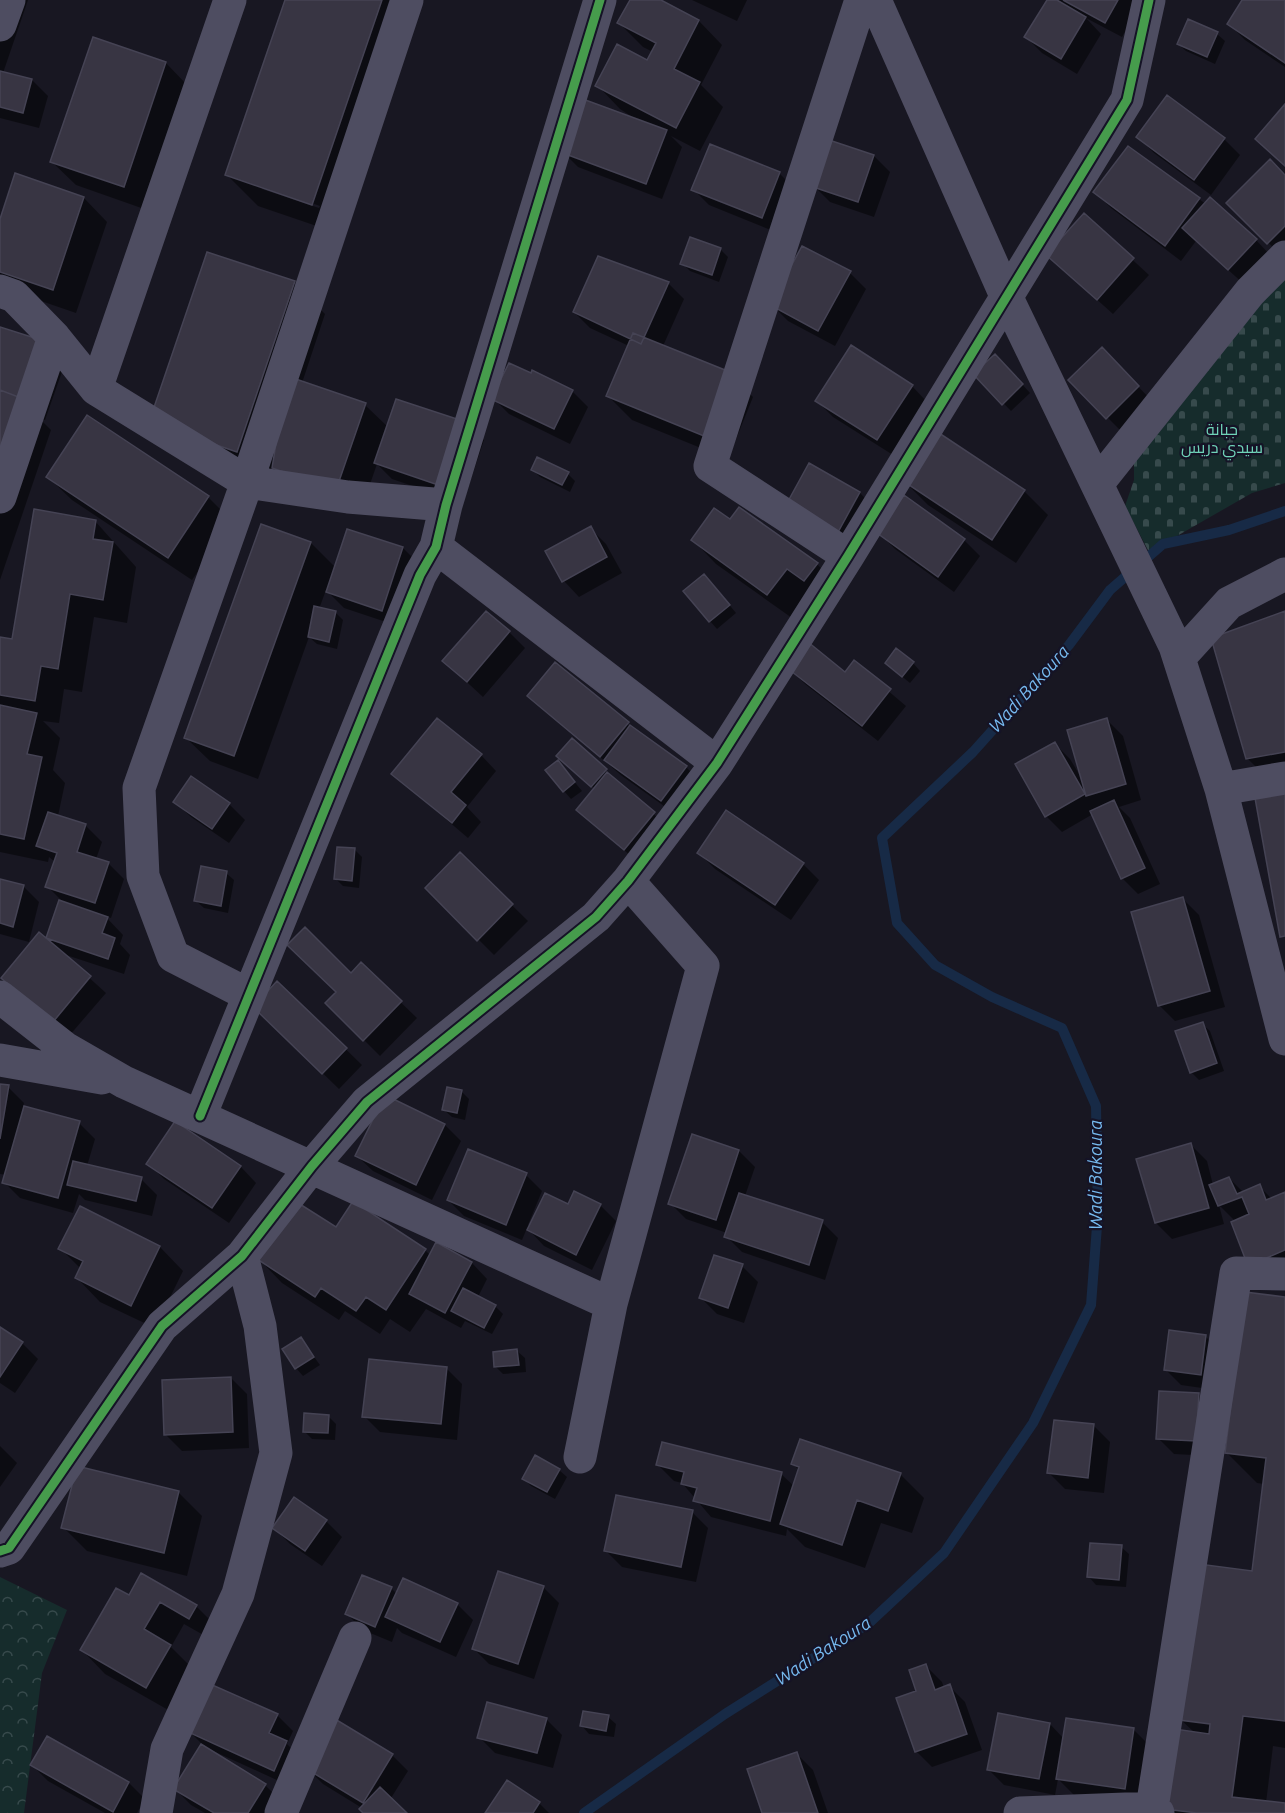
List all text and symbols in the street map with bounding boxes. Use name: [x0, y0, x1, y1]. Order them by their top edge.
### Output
park label: جبانة سيدي دريس: [1181, 420, 1263, 461]
water label: Wadi Bakoura: [984, 641, 1073, 736]
water label: Wadi Bakoura: [1085, 1120, 1105, 1230]
water label: Wadi Bakoura: [771, 1612, 874, 1688]

